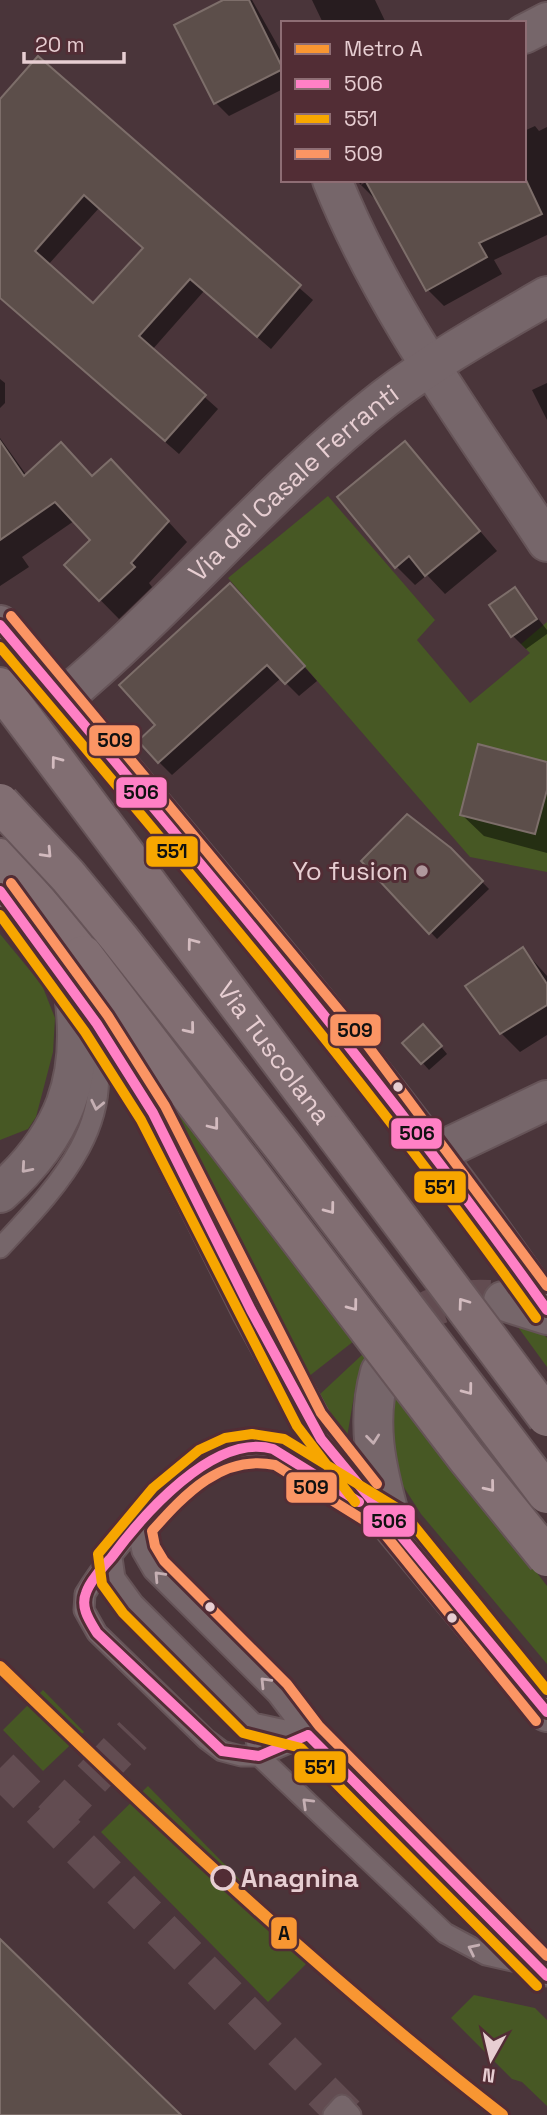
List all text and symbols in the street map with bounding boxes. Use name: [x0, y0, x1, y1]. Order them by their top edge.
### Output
scale bar: [24, 21, 124, 65]
legend: [281, 21, 526, 182]
text: 20 m: [35, 31, 85, 58]
text: Metro A: [344, 35, 423, 62]
text: 506: [344, 70, 383, 97]
text: 551: [344, 105, 378, 132]
text: 509: [344, 140, 383, 167]
street label: Via del Casale Ferranti: [181, 377, 405, 589]
line badge: 509: [88, 724, 141, 757]
text: 509: [97, 728, 133, 753]
one-way arrow: [51, 756, 64, 769]
line badge: 506: [115, 776, 168, 809]
text: 506: [123, 780, 159, 805]
line badge: 551: [145, 835, 199, 868]
text: 551: [156, 839, 188, 864]
one-way arrow: [38, 845, 51, 858]
place label: Yo fusion: [292, 854, 408, 888]
marker: Yo fusion: [414, 863, 430, 879]
one-way arrow: [188, 938, 200, 951]
street label: Via Tuscolana: [210, 974, 339, 1131]
line badge: 509: [329, 1013, 382, 1047]
text: 509: [337, 1018, 373, 1043]
one-way arrow: [182, 1021, 194, 1034]
unlabelled marker: [391, 1080, 405, 1094]
one-way arrow: [91, 1099, 106, 1111]
line badge: 506: [390, 1117, 443, 1150]
one-way arrow: [205, 1118, 218, 1130]
text: 506: [399, 1121, 435, 1146]
one-way arrow: [22, 1160, 34, 1173]
line badge: 551: [413, 1170, 467, 1204]
text: 551: [424, 1175, 456, 1200]
one-way arrow: [322, 1201, 335, 1213]
one-way arrow: [344, 1298, 357, 1310]
one-way arrow: [459, 1298, 471, 1311]
one-way arrow: [459, 1382, 472, 1395]
one-way arrow: [365, 1434, 380, 1445]
line badge: 509: [285, 1471, 338, 1504]
text: 509: [293, 1475, 329, 1500]
one-way arrow: [482, 1479, 495, 1491]
line badge: 506: [362, 1504, 416, 1538]
text: 506: [371, 1509, 407, 1534]
one-way arrow: [155, 1571, 168, 1584]
unlabelled marker: [203, 1600, 217, 1614]
unlabelled marker: [445, 1611, 459, 1625]
one-way arrow: [261, 1677, 274, 1690]
line badge: 551: [293, 1750, 347, 1784]
text: 551: [304, 1755, 336, 1780]
one-way arrow: [303, 1798, 316, 1811]
place label: Anagnina: [241, 1861, 359, 1895]
marker: Anagnina: [211, 1866, 235, 1890]
line badge: A: [270, 1916, 298, 1950]
text: A: [278, 1921, 290, 1946]
one-way arrow: [468, 1943, 480, 1957]
north arrow: [456, 2024, 526, 2094]
text: N: [481, 2062, 497, 2089]

